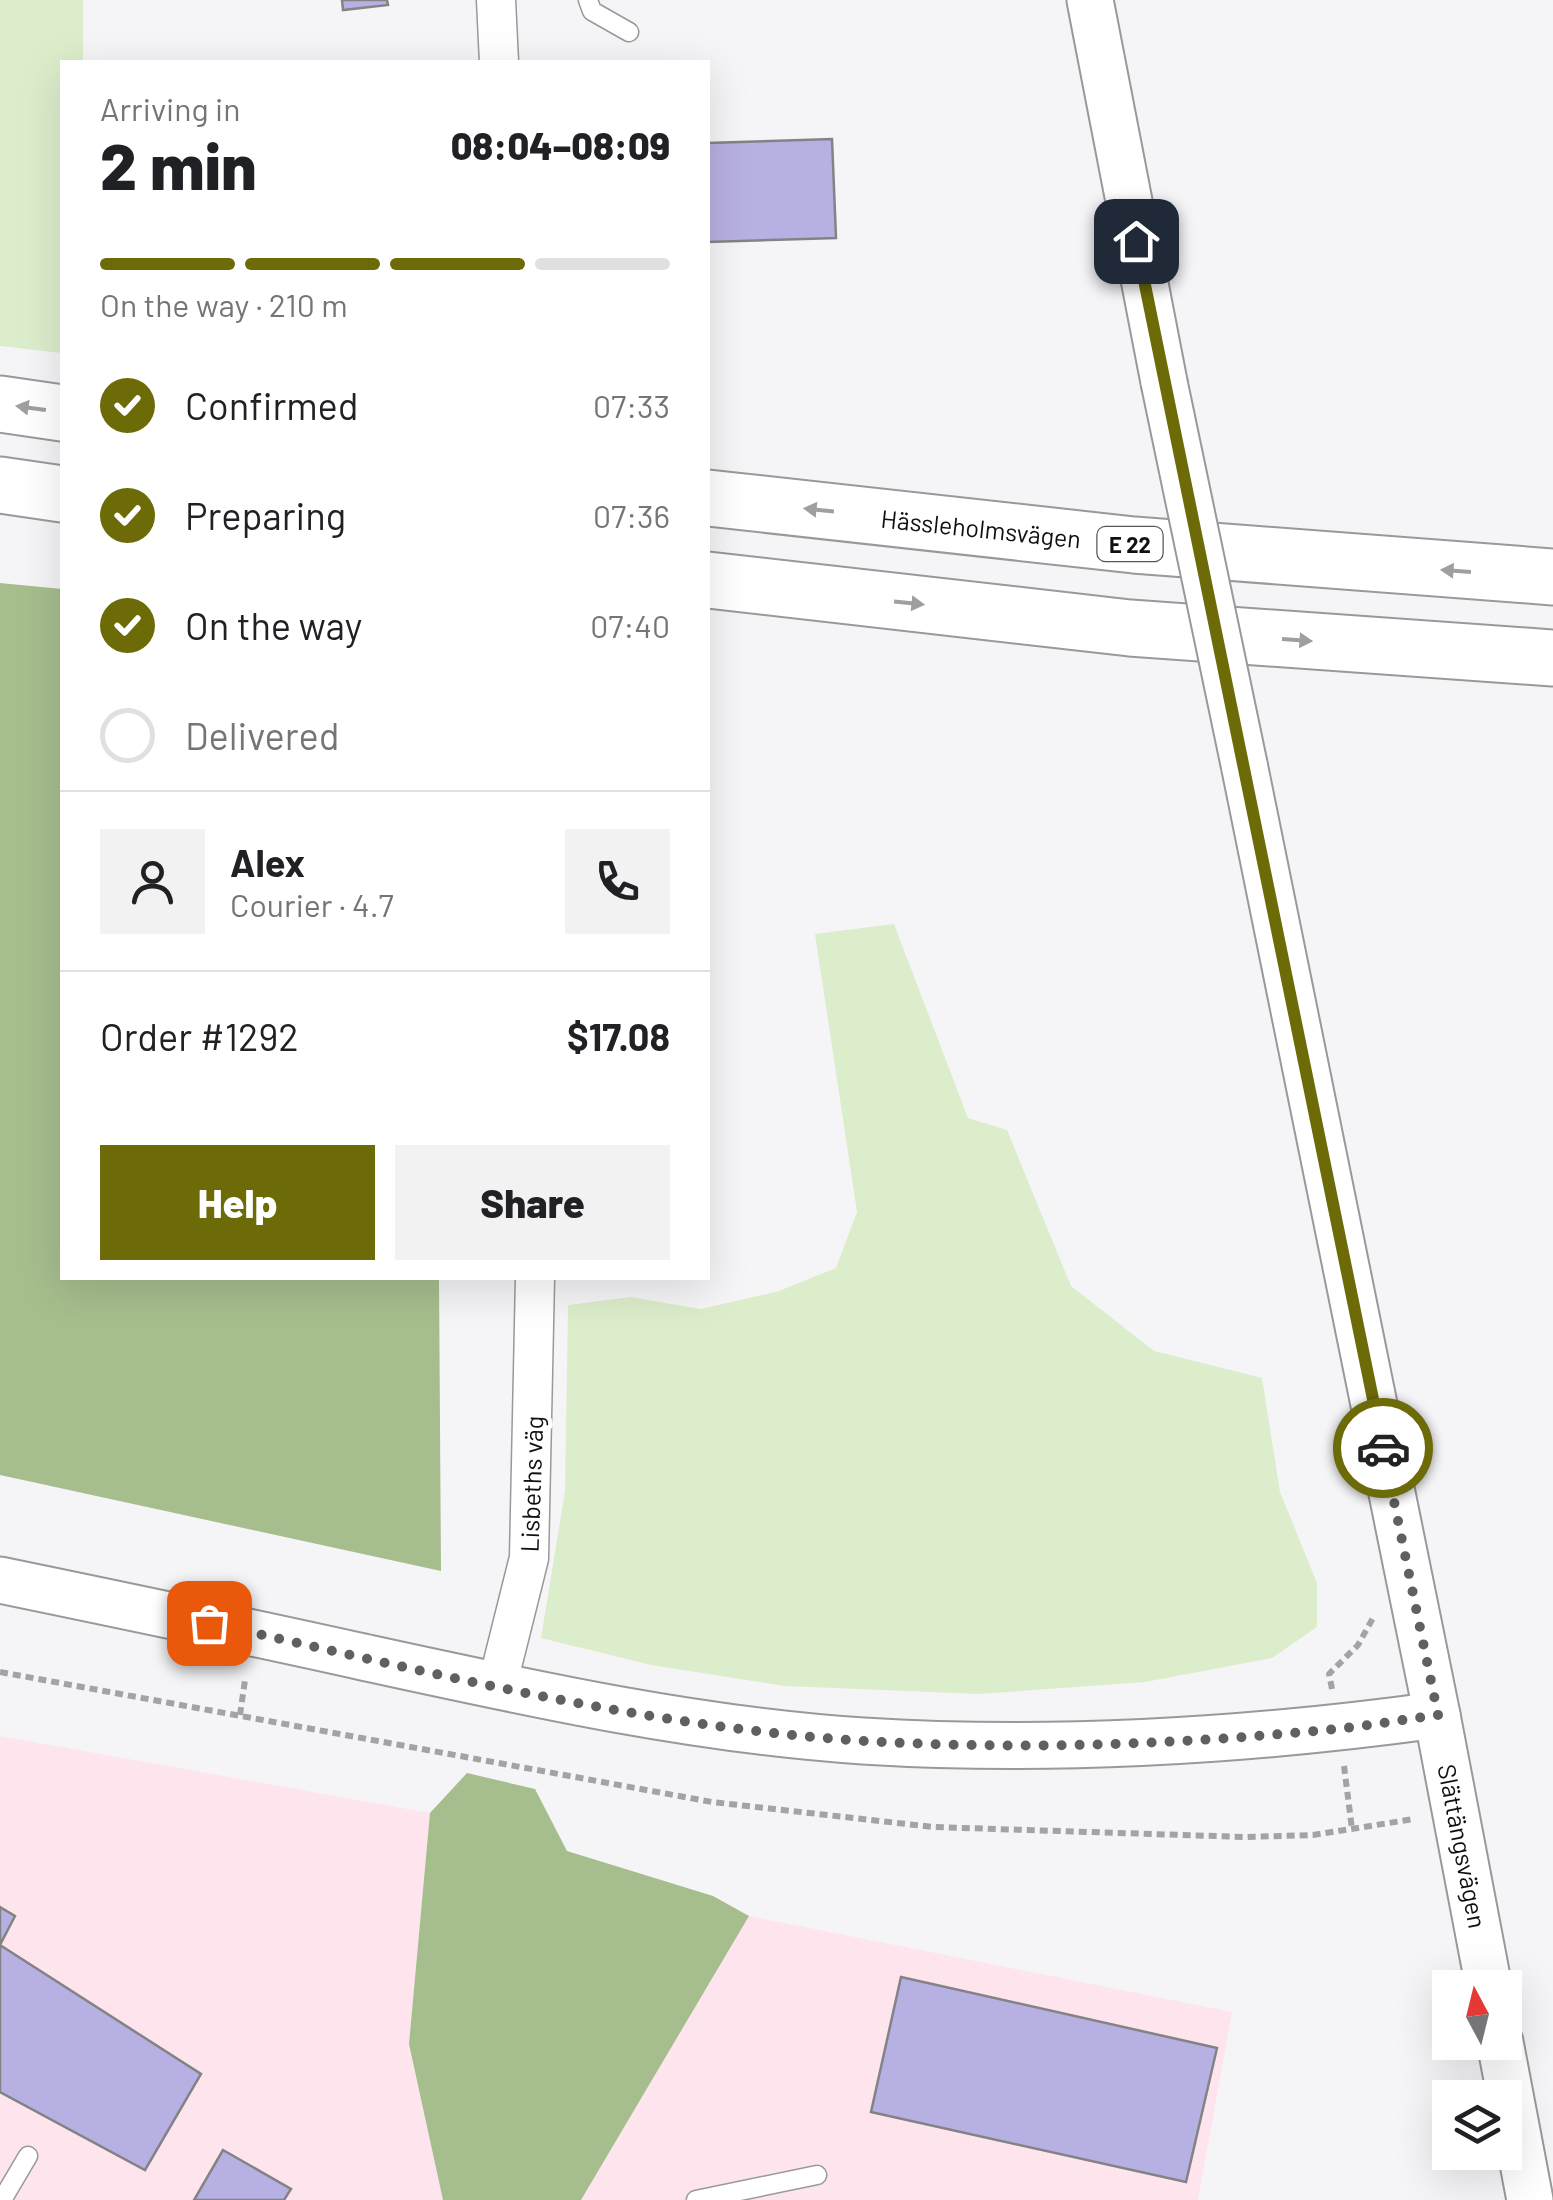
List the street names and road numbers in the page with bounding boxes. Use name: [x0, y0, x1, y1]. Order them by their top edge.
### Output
street label: Hässleholmsvägen: [879, 503, 1083, 553]
road number: E 22: [1098, 527, 1162, 561]
street label: Lisbeths väg: [514, 1415, 548, 1553]
street label: Slättängsvägen: [1432, 1761, 1494, 1931]

